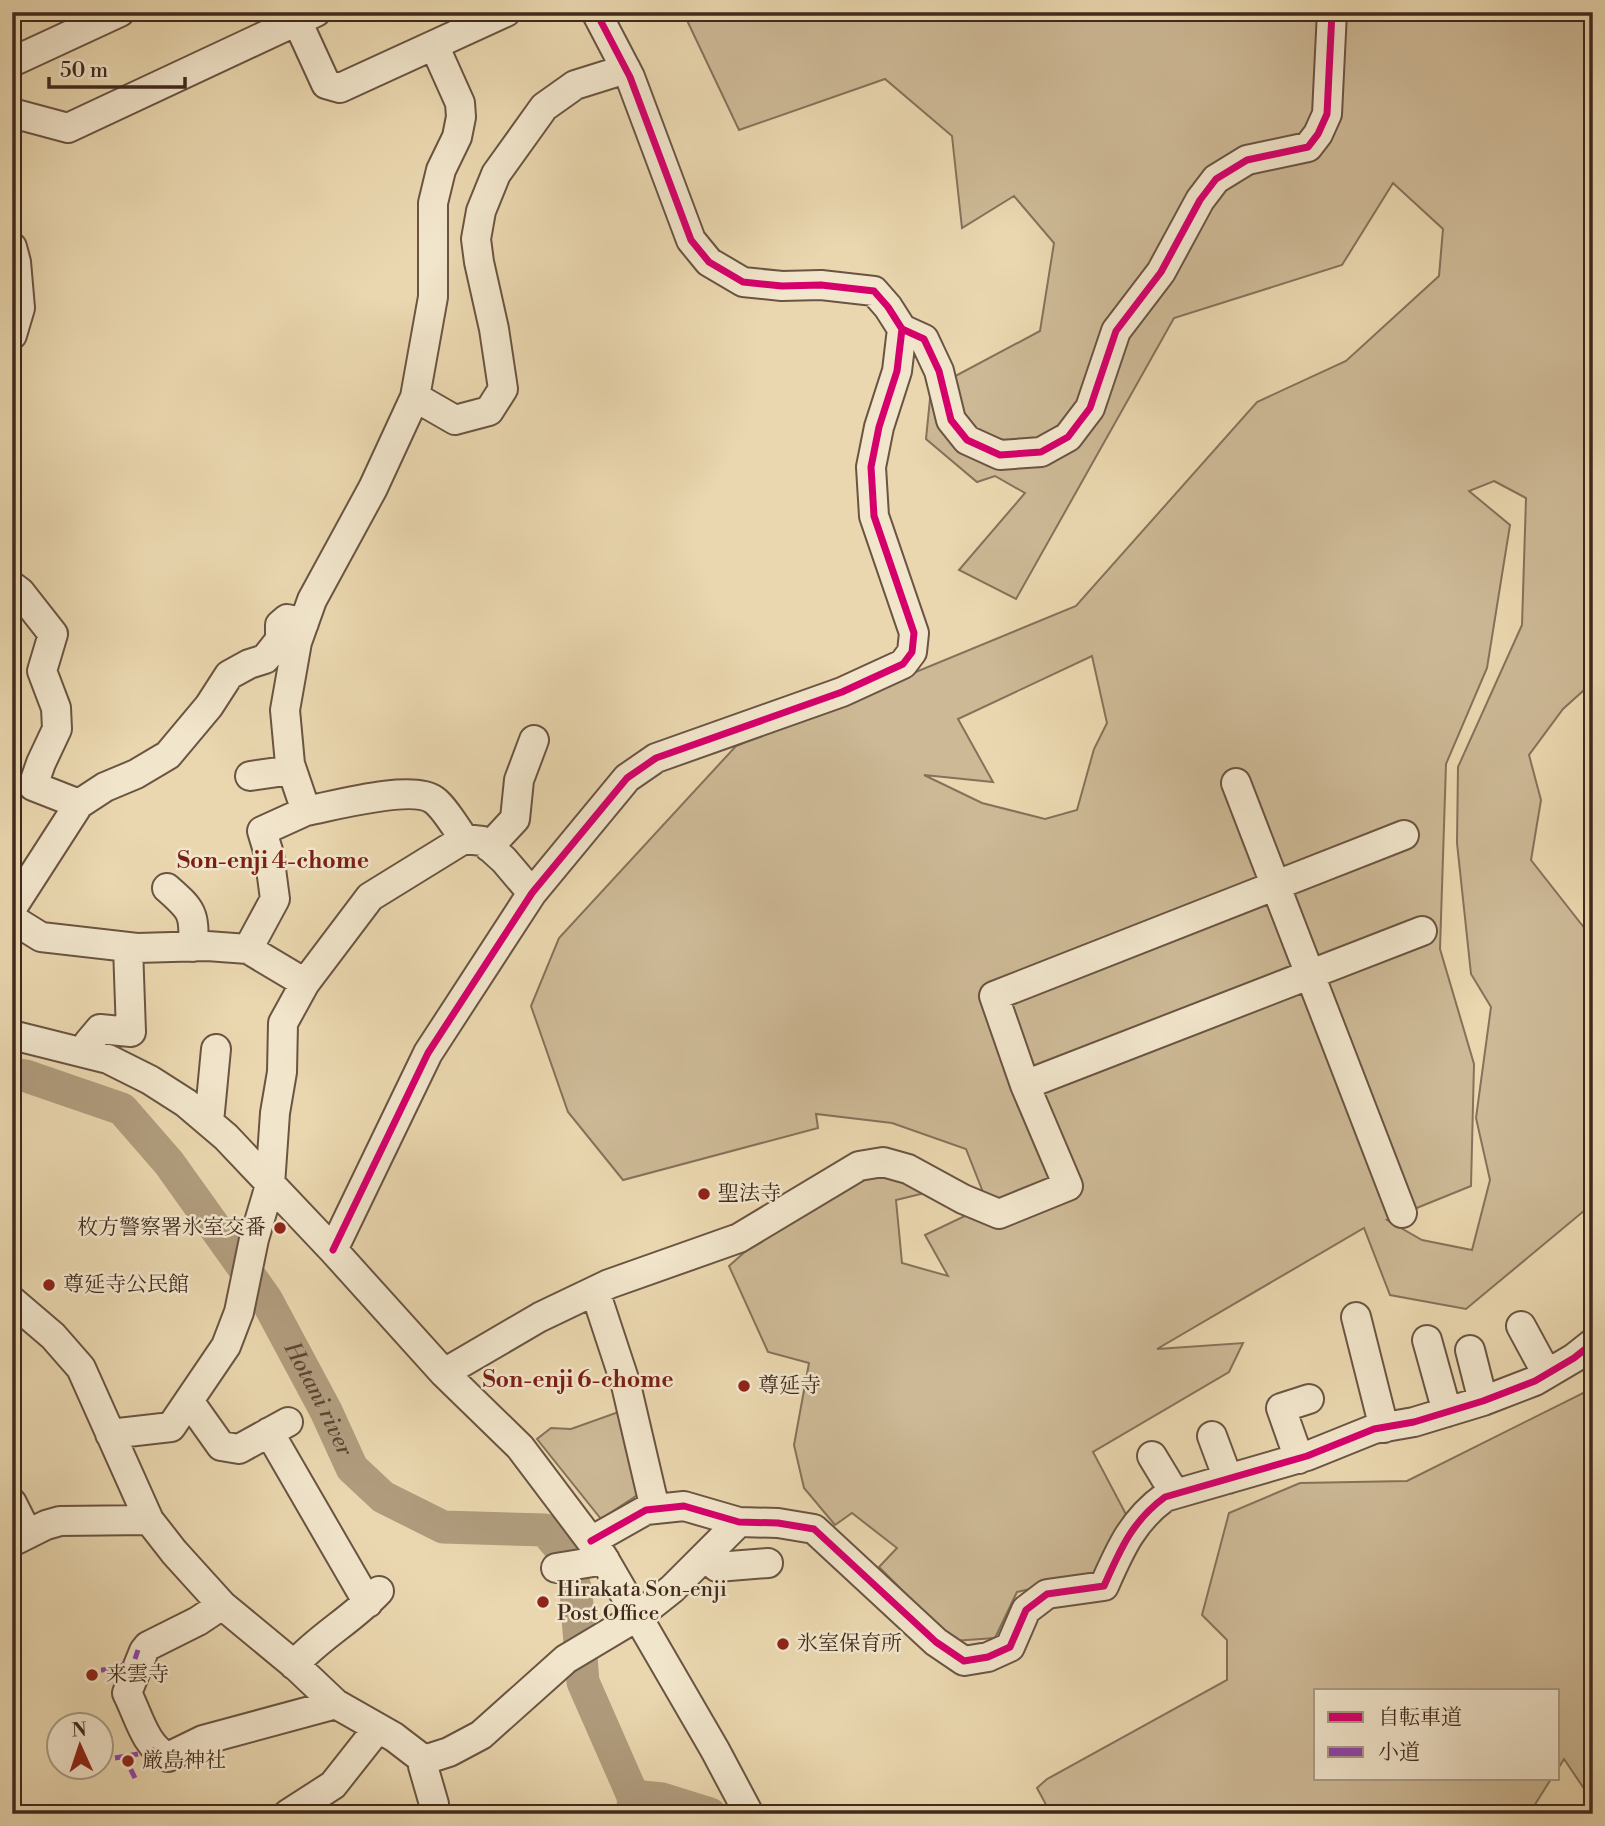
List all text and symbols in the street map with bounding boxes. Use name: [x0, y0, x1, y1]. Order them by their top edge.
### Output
scale bar: [49, 46, 186, 90]
text: 50 m: [60, 58, 108, 84]
district label: Son-enji 4-chome: [177, 847, 369, 875]
place label: 聖法寺: [718, 1181, 781, 1207]
marker: 聖法寺: [696, 1186, 712, 1202]
place label: 枚方警察署氷室交番: [77, 1215, 266, 1241]
marker: 枚方警察署氷室交番: [272, 1220, 288, 1236]
place label: 尊延寺公民館: [63, 1272, 189, 1298]
marker: 尊延寺公民館: [41, 1277, 57, 1293]
water label: Hotani river: [277, 1336, 359, 1461]
district label: Son-enji 6-chome: [482, 1366, 674, 1394]
place label: 尊延寺: [758, 1373, 821, 1399]
marker: 尊延寺: [736, 1378, 752, 1394]
place label: Hirakata Son-enji Post Office: [557, 1577, 727, 1627]
marker: Hirakata Son-enji Post Office: [535, 1594, 551, 1610]
place label: 氷室保育所: [797, 1631, 902, 1657]
marker: 氷室保育所: [775, 1636, 791, 1652]
place label: 来雲寺: [106, 1662, 169, 1688]
marker: 来雲寺: [84, 1667, 100, 1683]
legend: [1314, 1689, 1560, 1780]
text: 自転車道: [1378, 1705, 1462, 1731]
north arrow: [46, 1710, 116, 1780]
text: N: [71, 1718, 87, 1742]
text: 小道: [1378, 1740, 1420, 1766]
place label: 厳島神社: [142, 1748, 226, 1774]
marker: 厳島神社: [120, 1753, 136, 1769]

